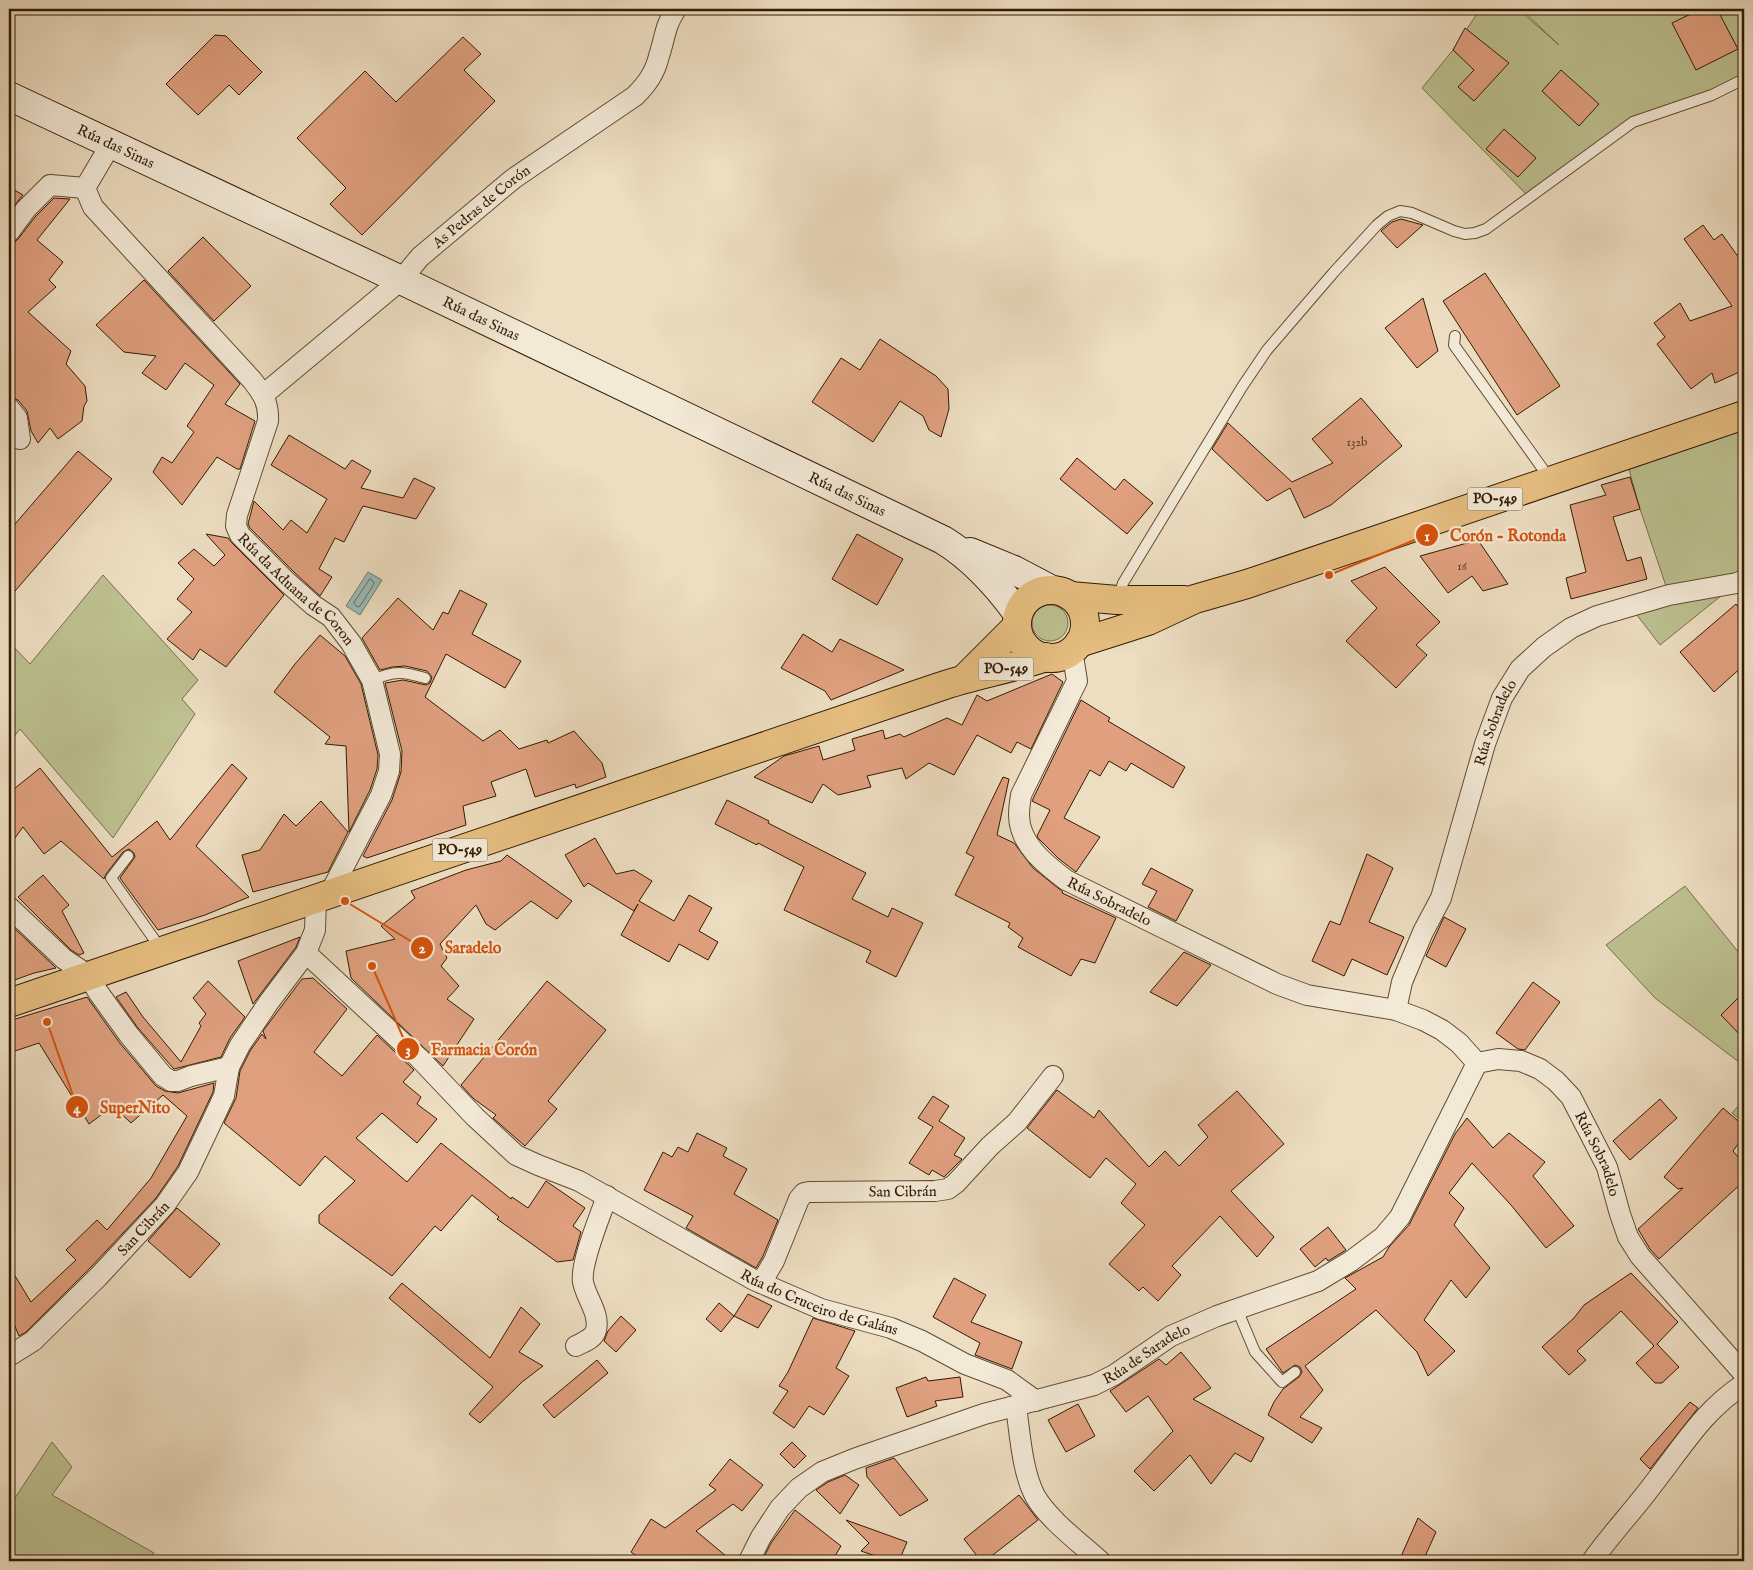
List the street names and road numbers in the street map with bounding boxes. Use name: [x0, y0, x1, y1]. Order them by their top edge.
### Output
street label: Rúa das Sinas: [74, 120, 158, 172]
street label: As Pedras de Corón: [428, 161, 534, 253]
street label: Rúa das Sinas: [439, 292, 523, 345]
street label: Rúa das Sinas: [806, 467, 889, 521]
road number: PO-549: [1468, 488, 1522, 510]
street label: Rúa da Aduana de Coron: [234, 529, 359, 649]
road number: PO-549: [978, 658, 1034, 681]
street label: Rúa Sobradelo: [1470, 676, 1521, 768]
road number: PO-549: [432, 838, 488, 862]
street label: Rúa Sobradelo: [1064, 873, 1155, 930]
street label: Rúa Sobradelo: [1570, 1108, 1624, 1199]
street label: San Cibrán: [869, 1181, 937, 1201]
street label: San Cibrán: [113, 1197, 173, 1260]
street label: Rúa do Cruceiro de Galáns: [737, 1265, 901, 1340]
street label: Rúa de Saradelo: [1099, 1319, 1193, 1389]

